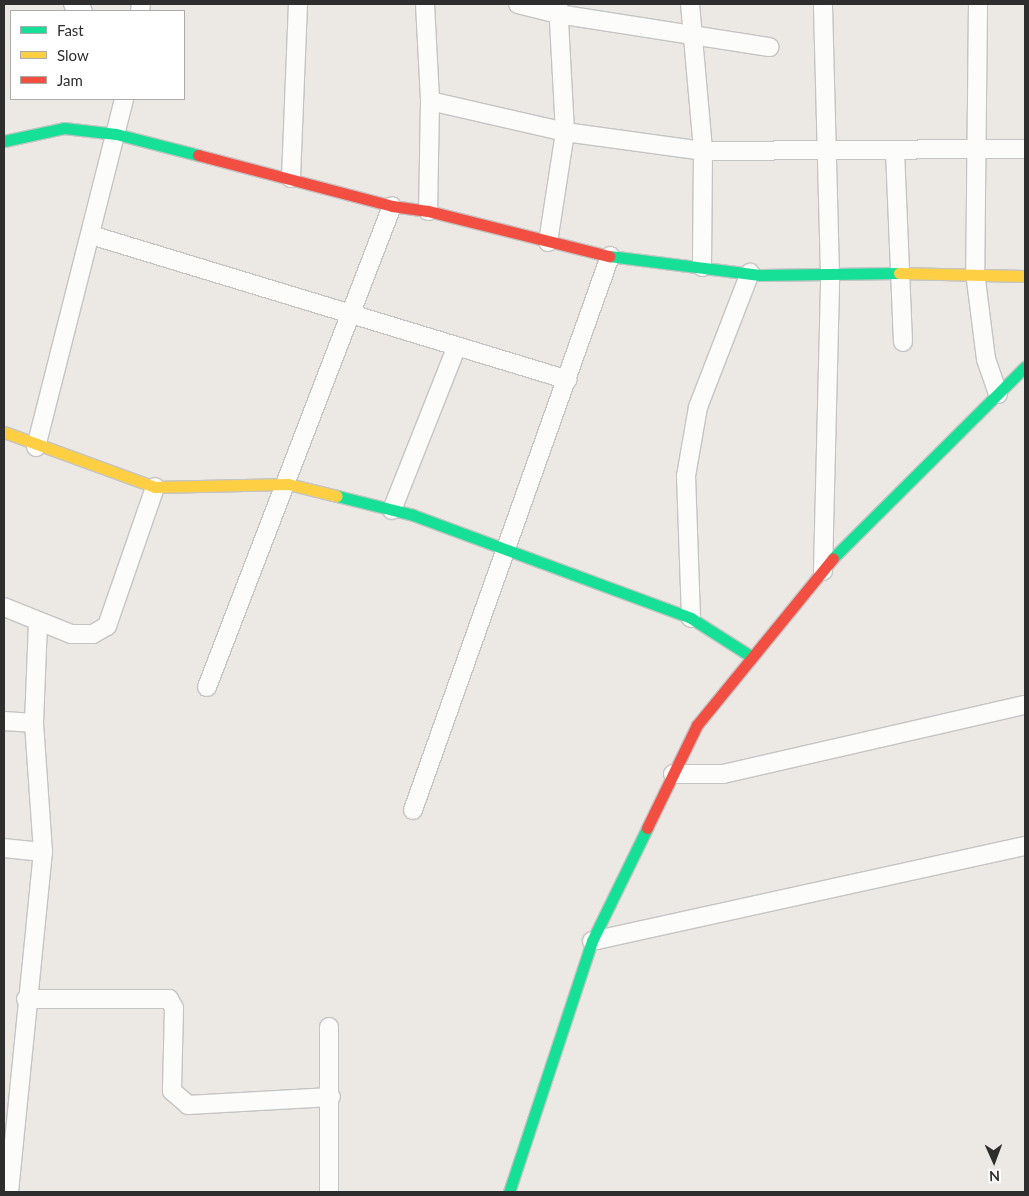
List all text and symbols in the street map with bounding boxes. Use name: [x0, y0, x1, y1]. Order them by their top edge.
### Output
legend: [10, 10, 185, 100]
text: Fast: [57, 21, 84, 39]
text: Slow: [57, 46, 89, 64]
text: Jam: [57, 71, 83, 89]
north arrow: [969, 1136, 1019, 1186]
text: N: [989, 1168, 1000, 1185]

